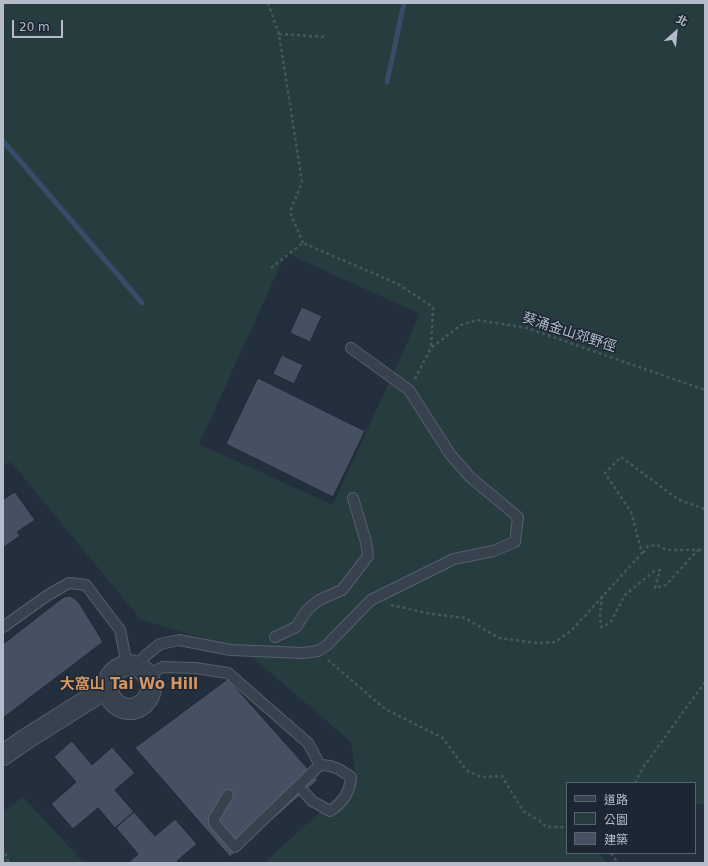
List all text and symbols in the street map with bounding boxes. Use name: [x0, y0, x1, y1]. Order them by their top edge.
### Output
scale bar: [14, 12, 65, 38]
north arrow: [656, 12, 696, 52]
text: 北: [674, 13, 690, 29]
text: 20 m: [19, 20, 50, 34]
street label: 葵涌金山郊野徑: [520, 310, 618, 356]
district label: 大窩山 Tai Wo Hill: [60, 676, 198, 694]
legend: [566, 782, 696, 854]
text: 道路: [604, 793, 628, 807]
text: 公園: [604, 813, 628, 827]
text: 建築: [604, 833, 628, 847]

